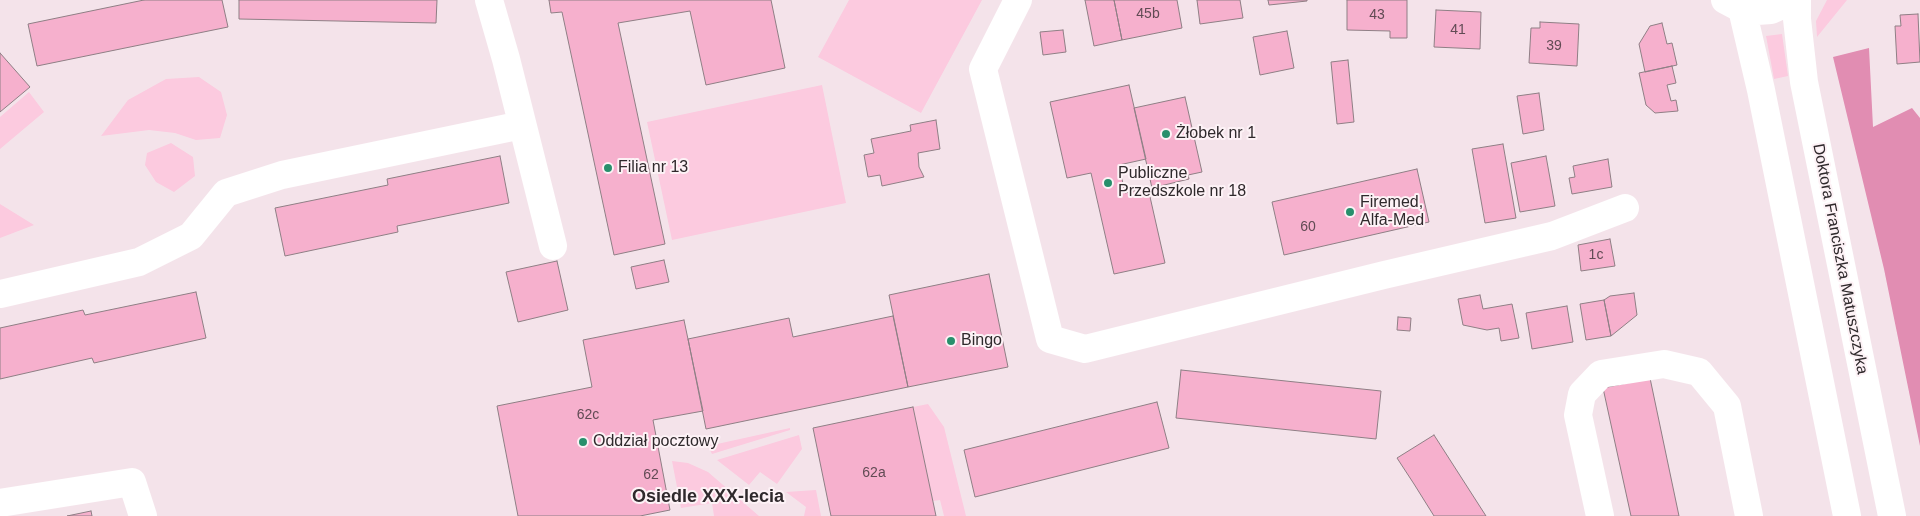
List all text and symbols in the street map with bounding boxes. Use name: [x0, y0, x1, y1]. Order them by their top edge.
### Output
house number: 45b: [1136, 6, 1160, 22]
house number: 43: [1369, 7, 1385, 23]
house number: 41: [1450, 22, 1466, 38]
house number: 39: [1546, 38, 1562, 54]
place label: Żłobek nr 1: [1176, 124, 1256, 144]
marker: Żłobek nr 1: [1160, 128, 1172, 140]
street label: Doktora Franciszka Matuszczyka: [1808, 142, 1872, 376]
place label: Filia nr 13: [618, 158, 688, 178]
marker: Filia nr 13: [602, 162, 614, 174]
place label: Publiczne Przedszkole nr 18: [1118, 164, 1246, 202]
marker: Publiczne Przedszkole nr 18: [1102, 177, 1114, 189]
place label: Firemed, Alfa-Med: [1360, 193, 1424, 231]
marker: Firemed, Alfa-Med: [1344, 206, 1356, 218]
house number: 60: [1300, 219, 1316, 235]
house number: 1c: [1589, 247, 1603, 263]
place label: Bingo: [961, 331, 1002, 351]
marker: Bingo: [945, 335, 957, 347]
house number: 62c: [577, 407, 599, 423]
place label: Oddział pocztowy: [593, 432, 718, 452]
marker: Oddział pocztowy: [577, 436, 589, 448]
house number: 62a: [862, 465, 886, 481]
house number: 62: [643, 467, 659, 483]
district label: Osiedle XXX-lecia: [632, 486, 784, 508]

